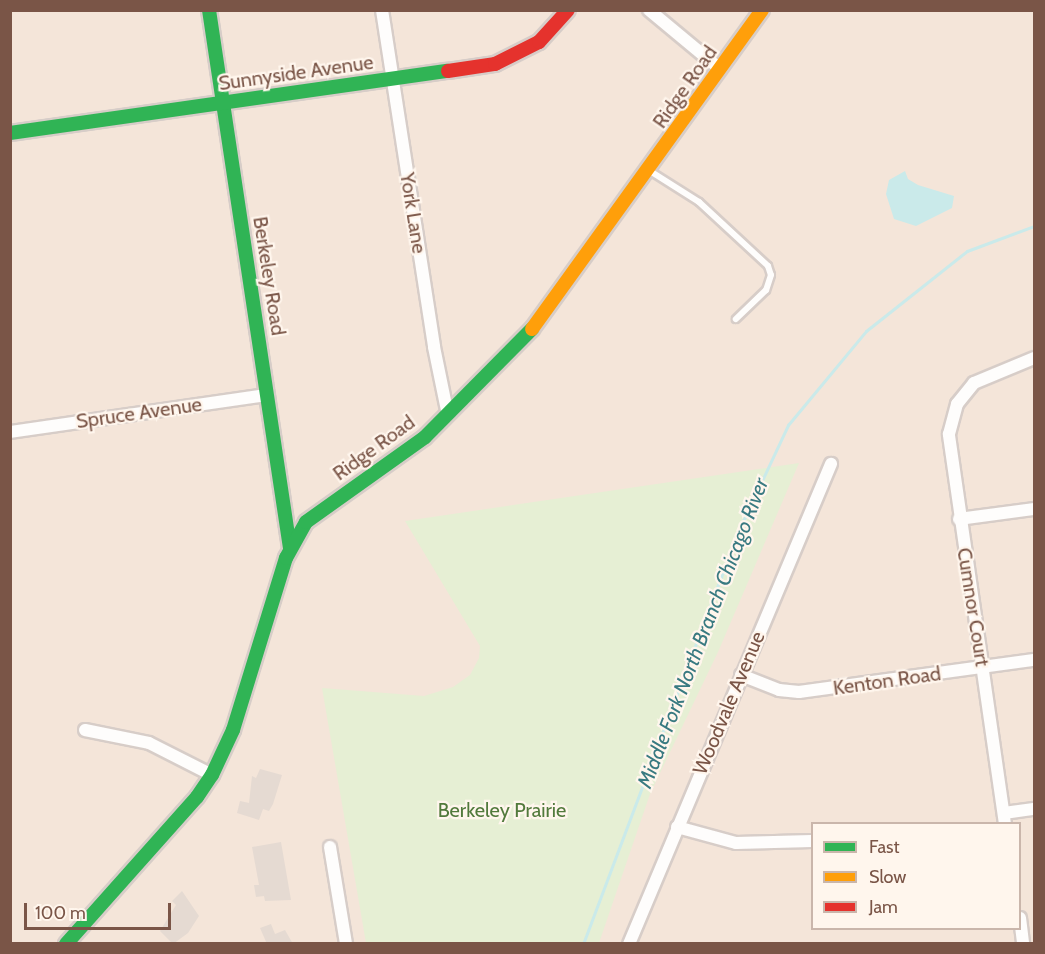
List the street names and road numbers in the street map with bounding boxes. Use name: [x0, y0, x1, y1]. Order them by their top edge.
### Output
street label: Ridge Road: [648, 41, 722, 133]
street label: Sunnyside Avenue: [217, 50, 375, 96]
street label: York Lane: [395, 171, 431, 255]
street label: Berkeley Road: [248, 215, 290, 337]
street label: Spruce Avenue: [75, 392, 203, 434]
street label: Ridge Road: [328, 410, 420, 486]
street label: Cumnor Court: [952, 546, 994, 668]
street label: Woodvale Avenue: [688, 628, 770, 778]
street label: Kenton Road: [832, 662, 942, 700]

